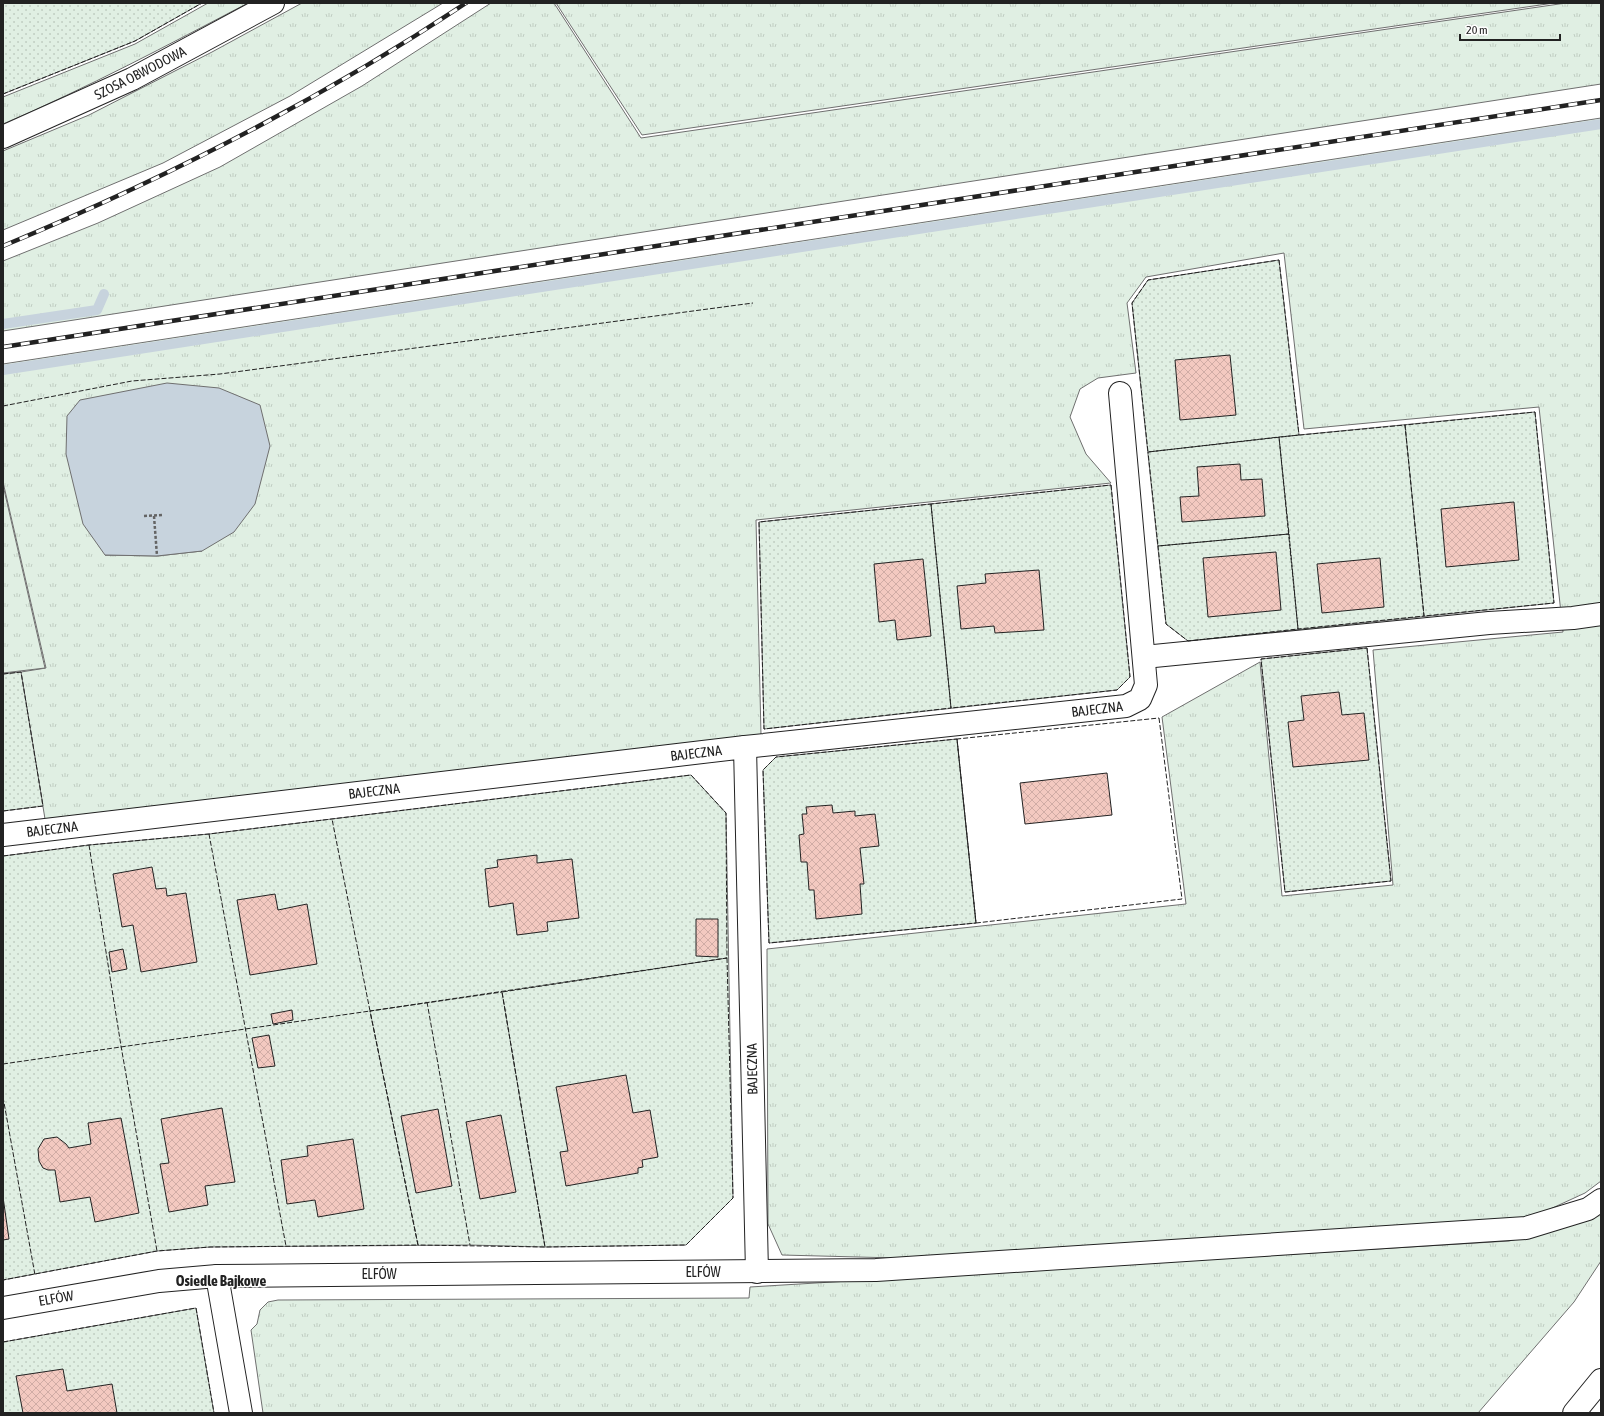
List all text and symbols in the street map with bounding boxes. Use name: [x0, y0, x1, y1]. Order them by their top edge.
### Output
scale bar: [1460, 16, 1560, 42]
text: 20 m: [1466, 23, 1488, 37]
street label: SZOSA OBWODOWA: [92, 43, 189, 103]
street label: BAJECZNA: [1070, 698, 1124, 720]
street label: BAJECZNA: [669, 742, 723, 764]
street label: BAJECZNA: [347, 780, 401, 802]
street label: BAJECZNA: [25, 818, 79, 840]
street label: BAJECZNA: [744, 1043, 760, 1095]
street label: ELFÓW: [685, 1264, 721, 1280]
street label: ELFÓW: [361, 1266, 397, 1282]
district label: Osiedle Bajkowe: [176, 1272, 266, 1289]
street label: ELFÓW: [37, 1287, 76, 1309]

